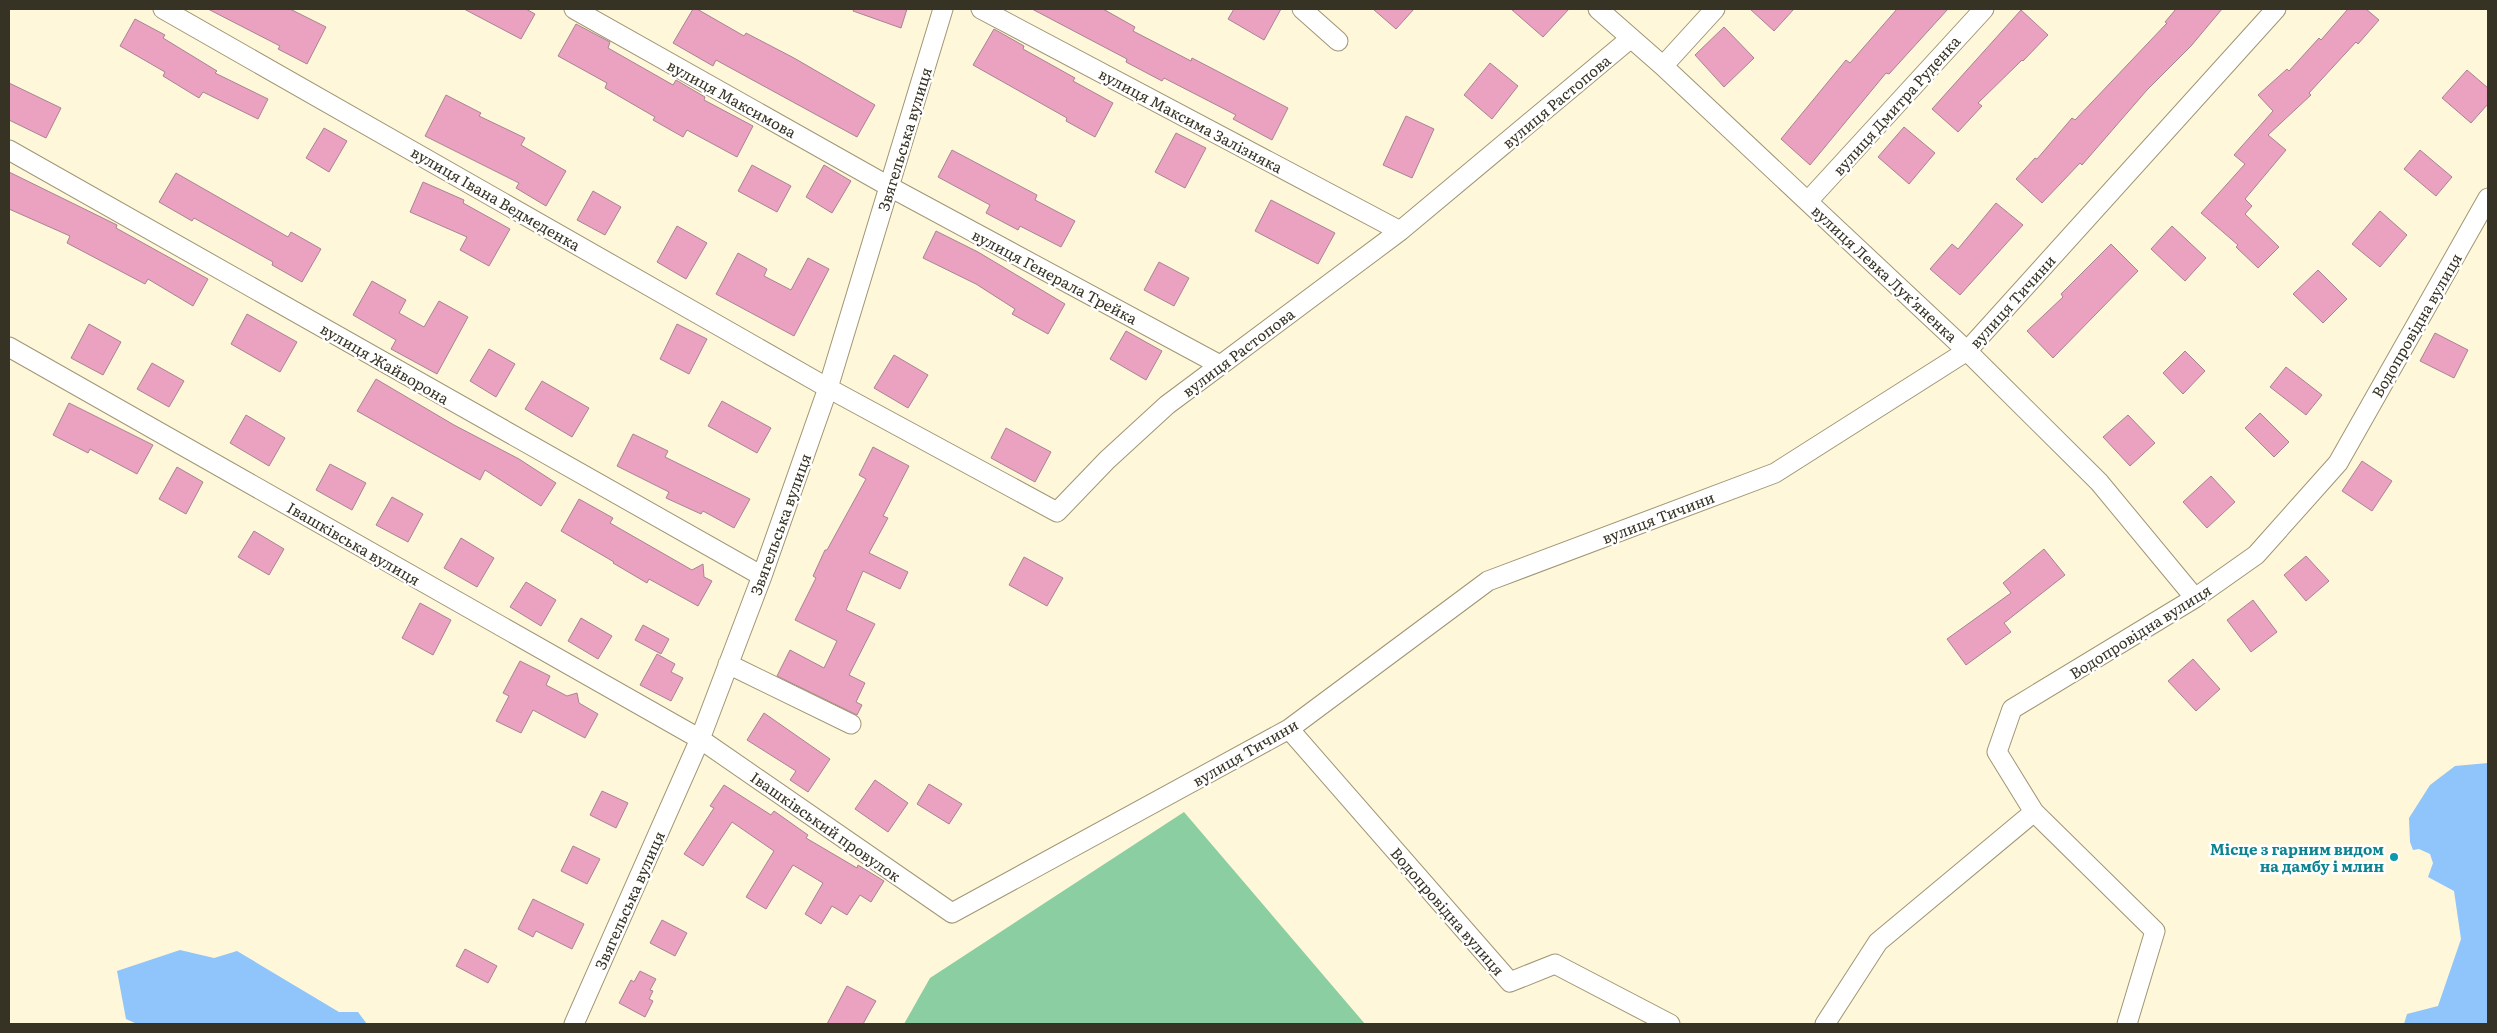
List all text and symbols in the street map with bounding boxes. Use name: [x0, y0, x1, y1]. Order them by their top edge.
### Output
street label: вулиця Дмитра Руденка: [1827, 29, 1966, 180]
street label: вулиця Растопова: [1497, 48, 1616, 153]
street label: вулиця Максимова: [663, 53, 801, 143]
street label: вулиця Максима Залізняка: [1095, 62, 1288, 179]
street label: Звягельська вулиця: [871, 64, 937, 214]
street label: вулиця Івана Ведмеденка: [407, 140, 586, 256]
street label: вулиця Левка Лукʼяненка: [1807, 199, 1964, 348]
street label: вулиця Генерала Трейка: [968, 223, 1143, 330]
street label: Водопровідна вулиця: [2365, 248, 2467, 402]
street label: вулиця Тичини: [1964, 249, 2060, 353]
street label: вулиця Растопова: [1177, 302, 1300, 402]
street label: вулиця Жайворона: [316, 317, 454, 410]
street label: Звягельська вулиця: [744, 450, 816, 598]
street label: вулиця Тичини: [1598, 485, 1718, 549]
street label: Івашківська вулиця: [283, 495, 425, 591]
street label: Водопровідна вулиця: [2065, 578, 2215, 684]
street label: вулиця Тичини: [1188, 712, 1302, 792]
street label: Івашківський провулок: [746, 765, 906, 887]
street label: Звягельська вулиця: [588, 827, 670, 973]
place label: Місце з гарним видом на дамбу і млин: [2210, 837, 2384, 877]
street label: Водопровідна вулиця: [1386, 842, 1510, 980]
marker: Місце з гарним видом на дамбу і млин: [2388, 851, 2400, 863]

